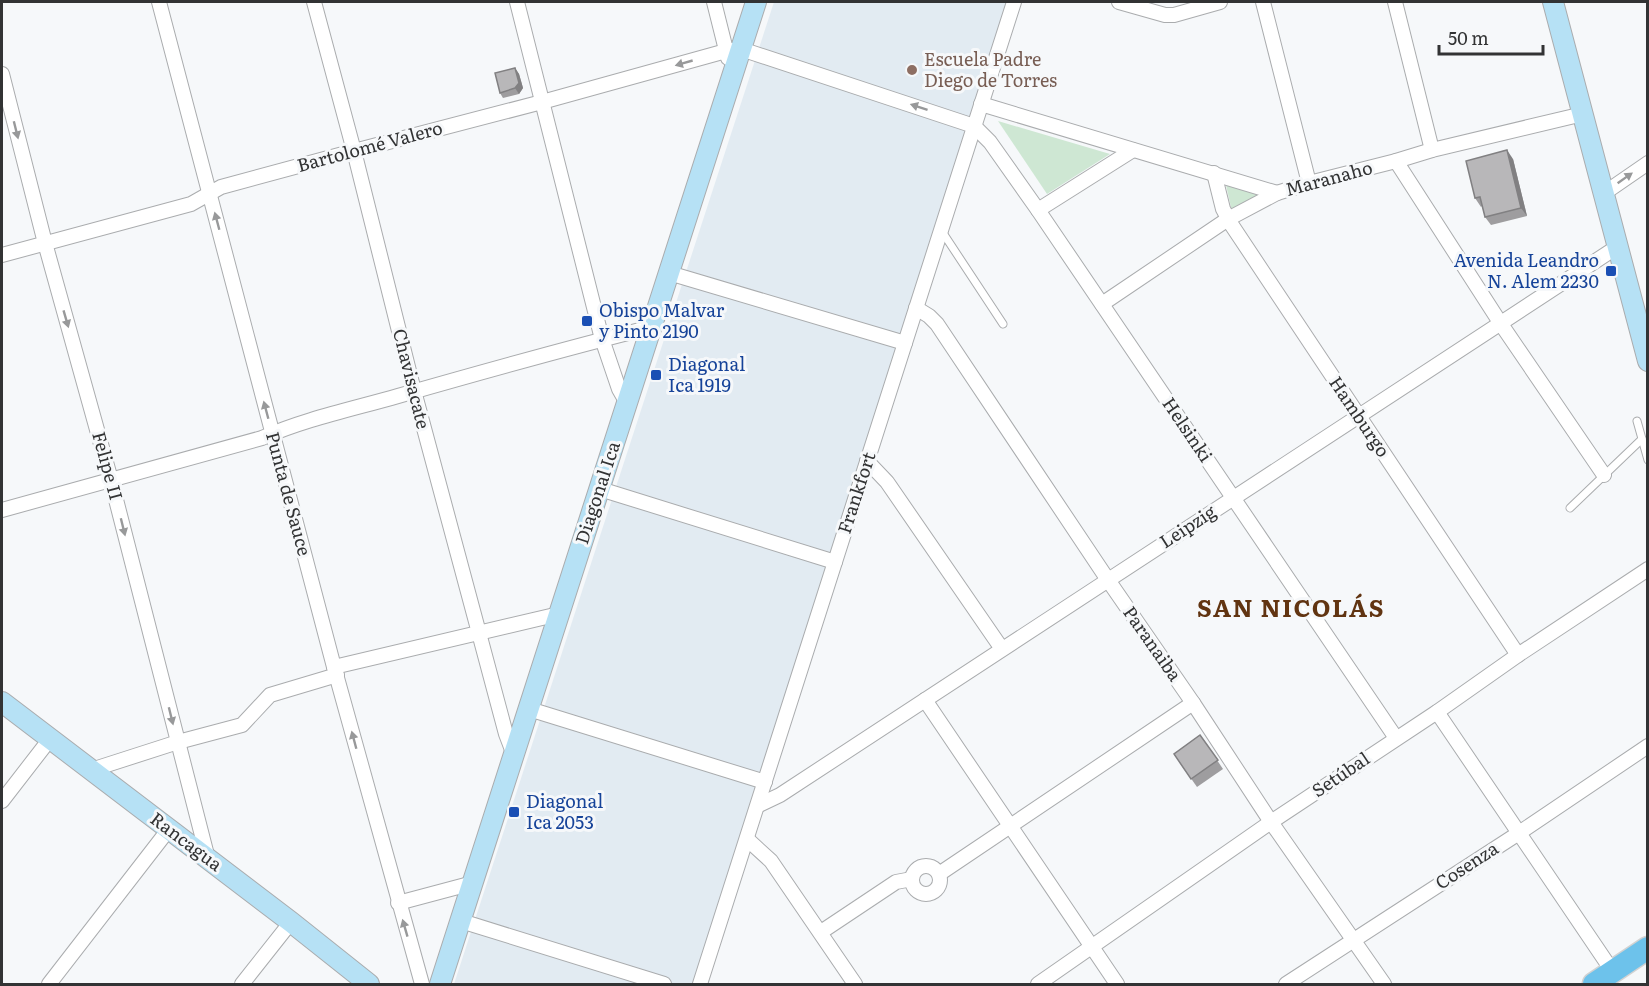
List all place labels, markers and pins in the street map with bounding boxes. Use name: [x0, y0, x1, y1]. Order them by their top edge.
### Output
place label: Escuela Padre Diego de Torres: [924, 45, 1057, 93]
marker: Escuela Padre Diego de Torres: [905, 63, 919, 77]
place label: Avenida Leandro N. Alem 2230: [1454, 246, 1599, 294]
marker: Avenida Leandro N. Alem 2230: [1604, 264, 1618, 278]
place label: Obispo Malvar y Pinto 2190: [599, 296, 725, 344]
marker: Obispo Malvar y Pinto 2190: [580, 314, 594, 328]
place label: Diagonal Ica 1919: [668, 350, 745, 398]
marker: Diagonal Ica 1919: [649, 368, 663, 382]
place label: Diagonal Ica 2053: [526, 787, 603, 835]
marker: Diagonal Ica 2053: [507, 805, 521, 819]

